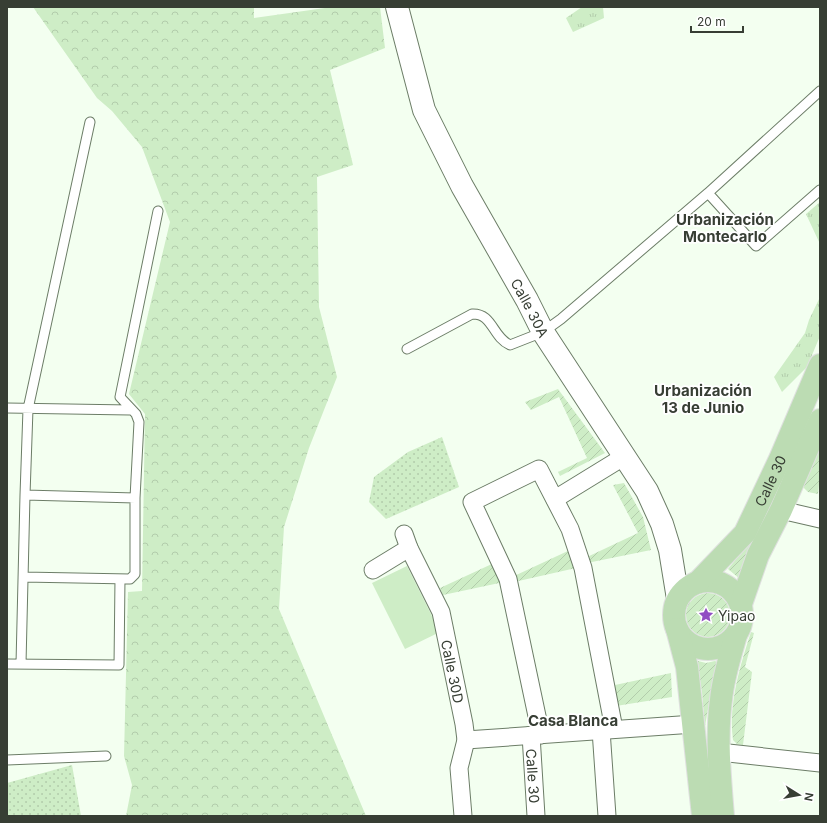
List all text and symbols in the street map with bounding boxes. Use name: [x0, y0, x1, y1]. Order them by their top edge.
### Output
scale bar: [691, 8, 743, 34]
text: 20 m: [697, 14, 726, 29]
district label: Urbanización Montecarlo: [676, 210, 774, 246]
street label: Calle 30A: [508, 275, 553, 340]
district label: Urbanización 13 de Junio: [654, 381, 752, 417]
street label: Calle 30: [751, 452, 789, 509]
place icon: Yipao: [697, 606, 715, 624]
place label: Yipao: [718, 607, 755, 624]
street label: Calle 30D: [438, 638, 468, 705]
district label: Casa Blanca: [528, 711, 618, 730]
street label: Calle 30: [523, 748, 544, 804]
north arrow: [779, 775, 819, 815]
text: N: [801, 791, 816, 802]

